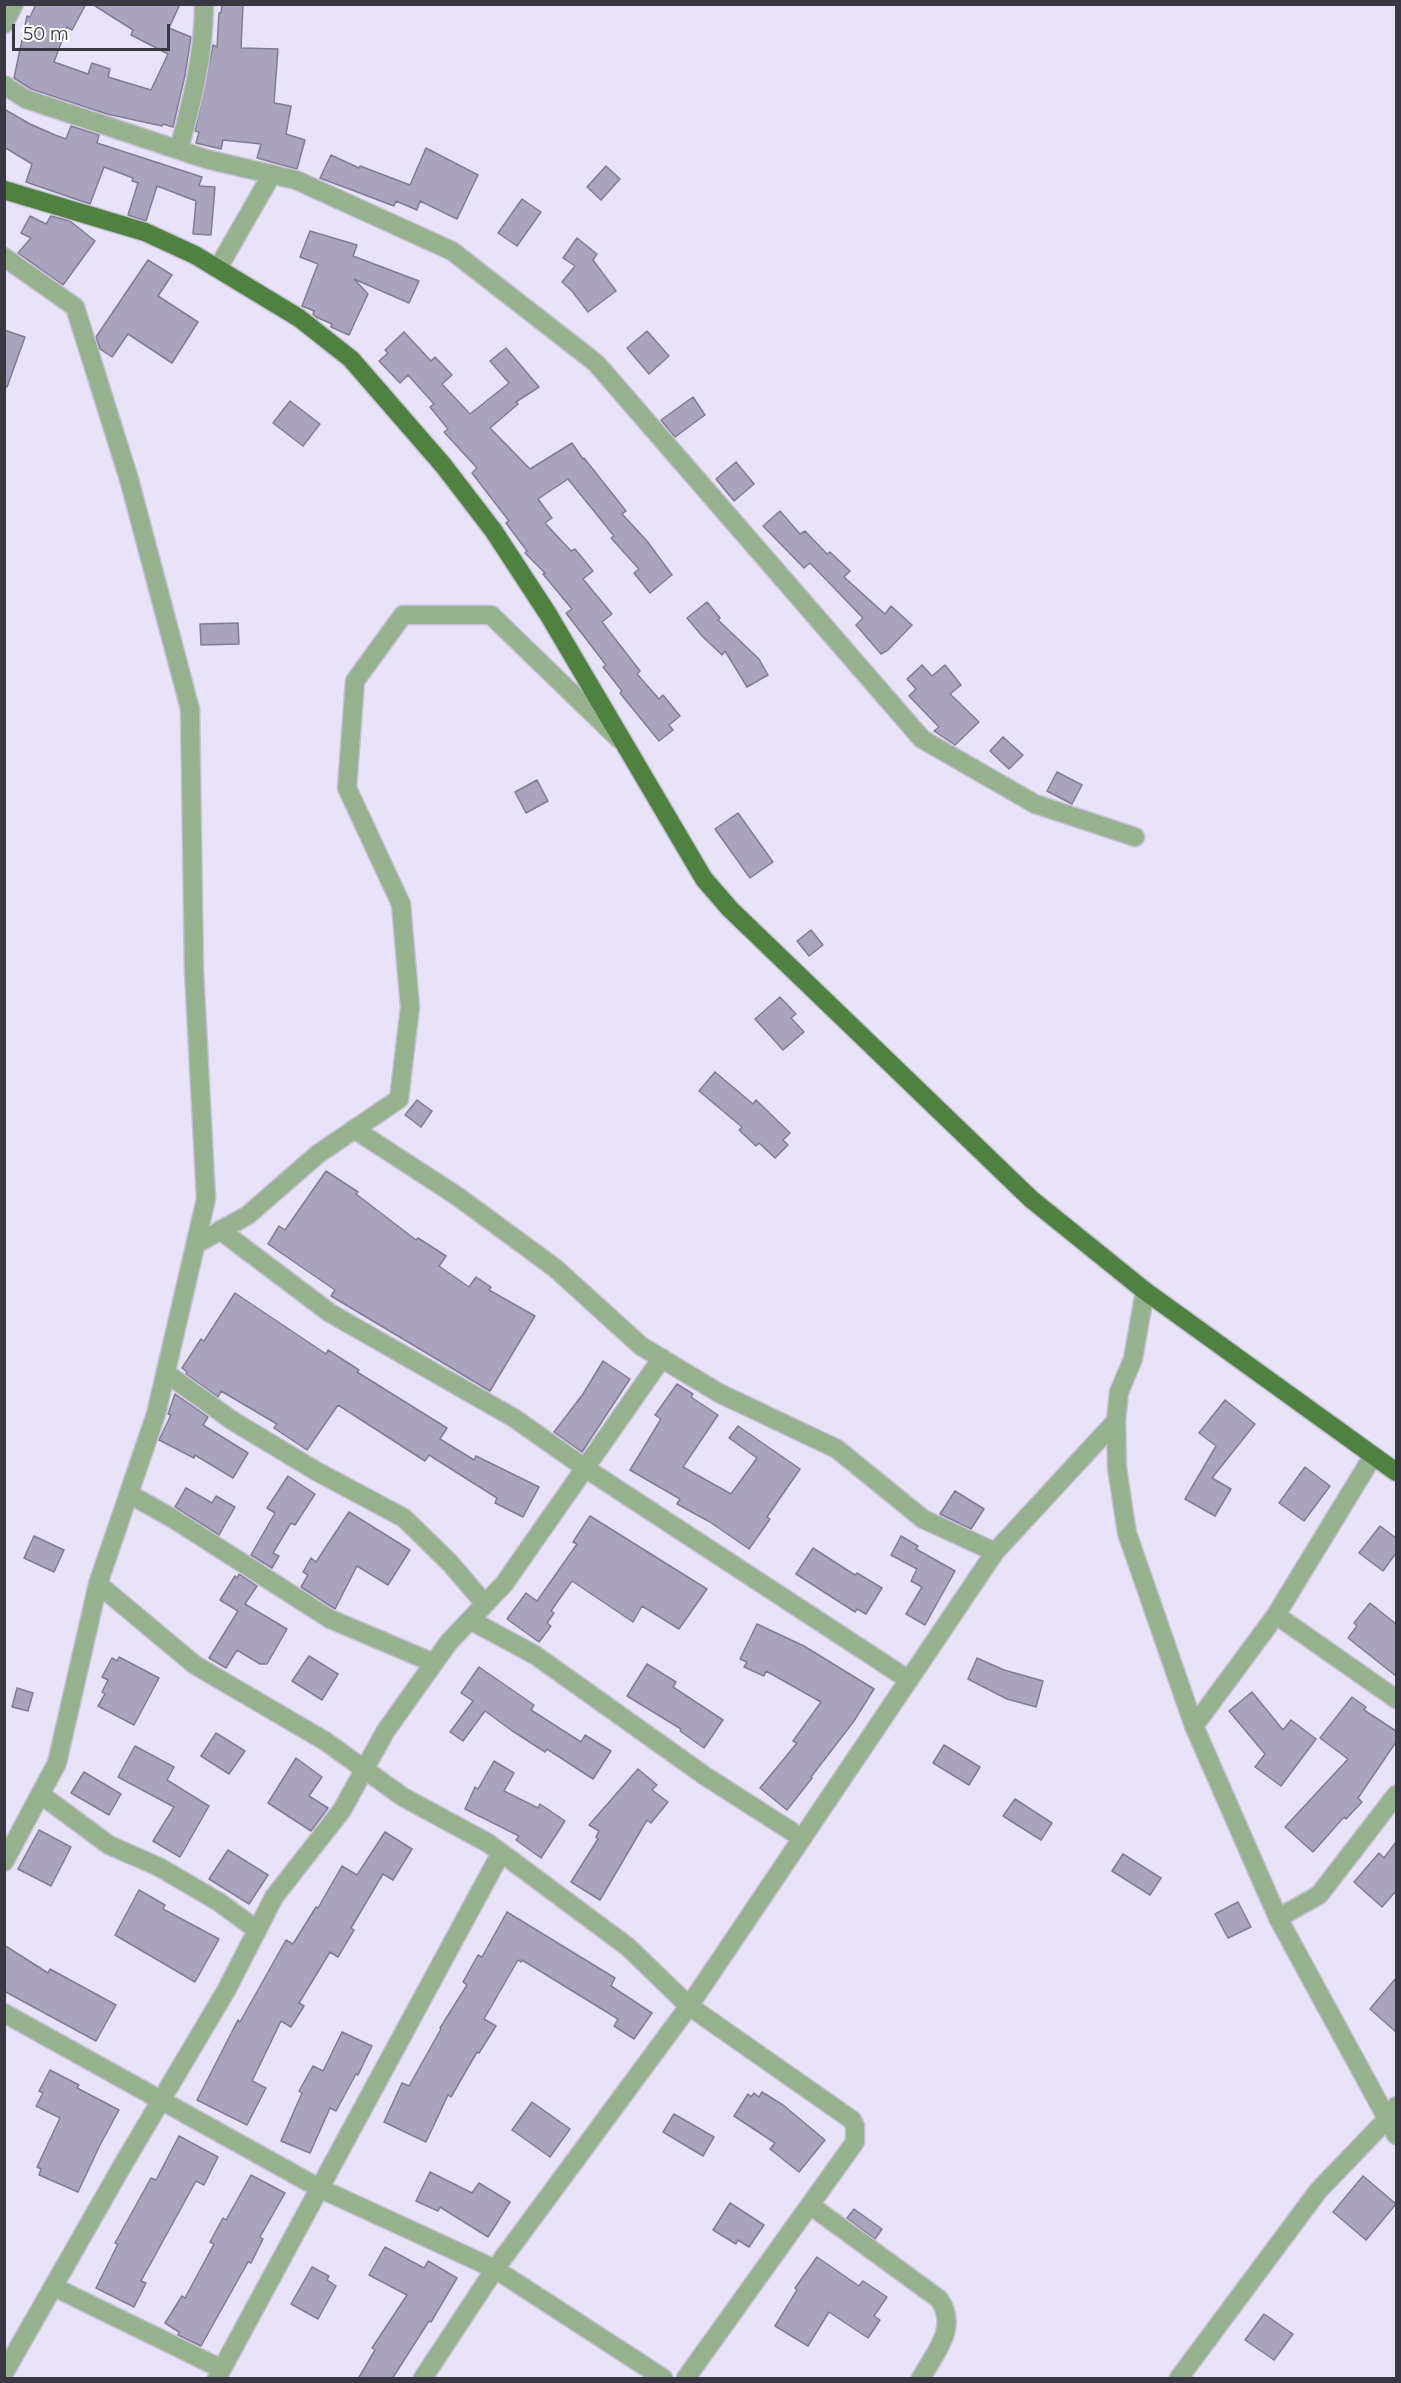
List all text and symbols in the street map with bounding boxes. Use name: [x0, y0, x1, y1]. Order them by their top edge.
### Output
scale bar: [15, 12, 172, 50]
text: 50 m: [23, 23, 69, 45]

